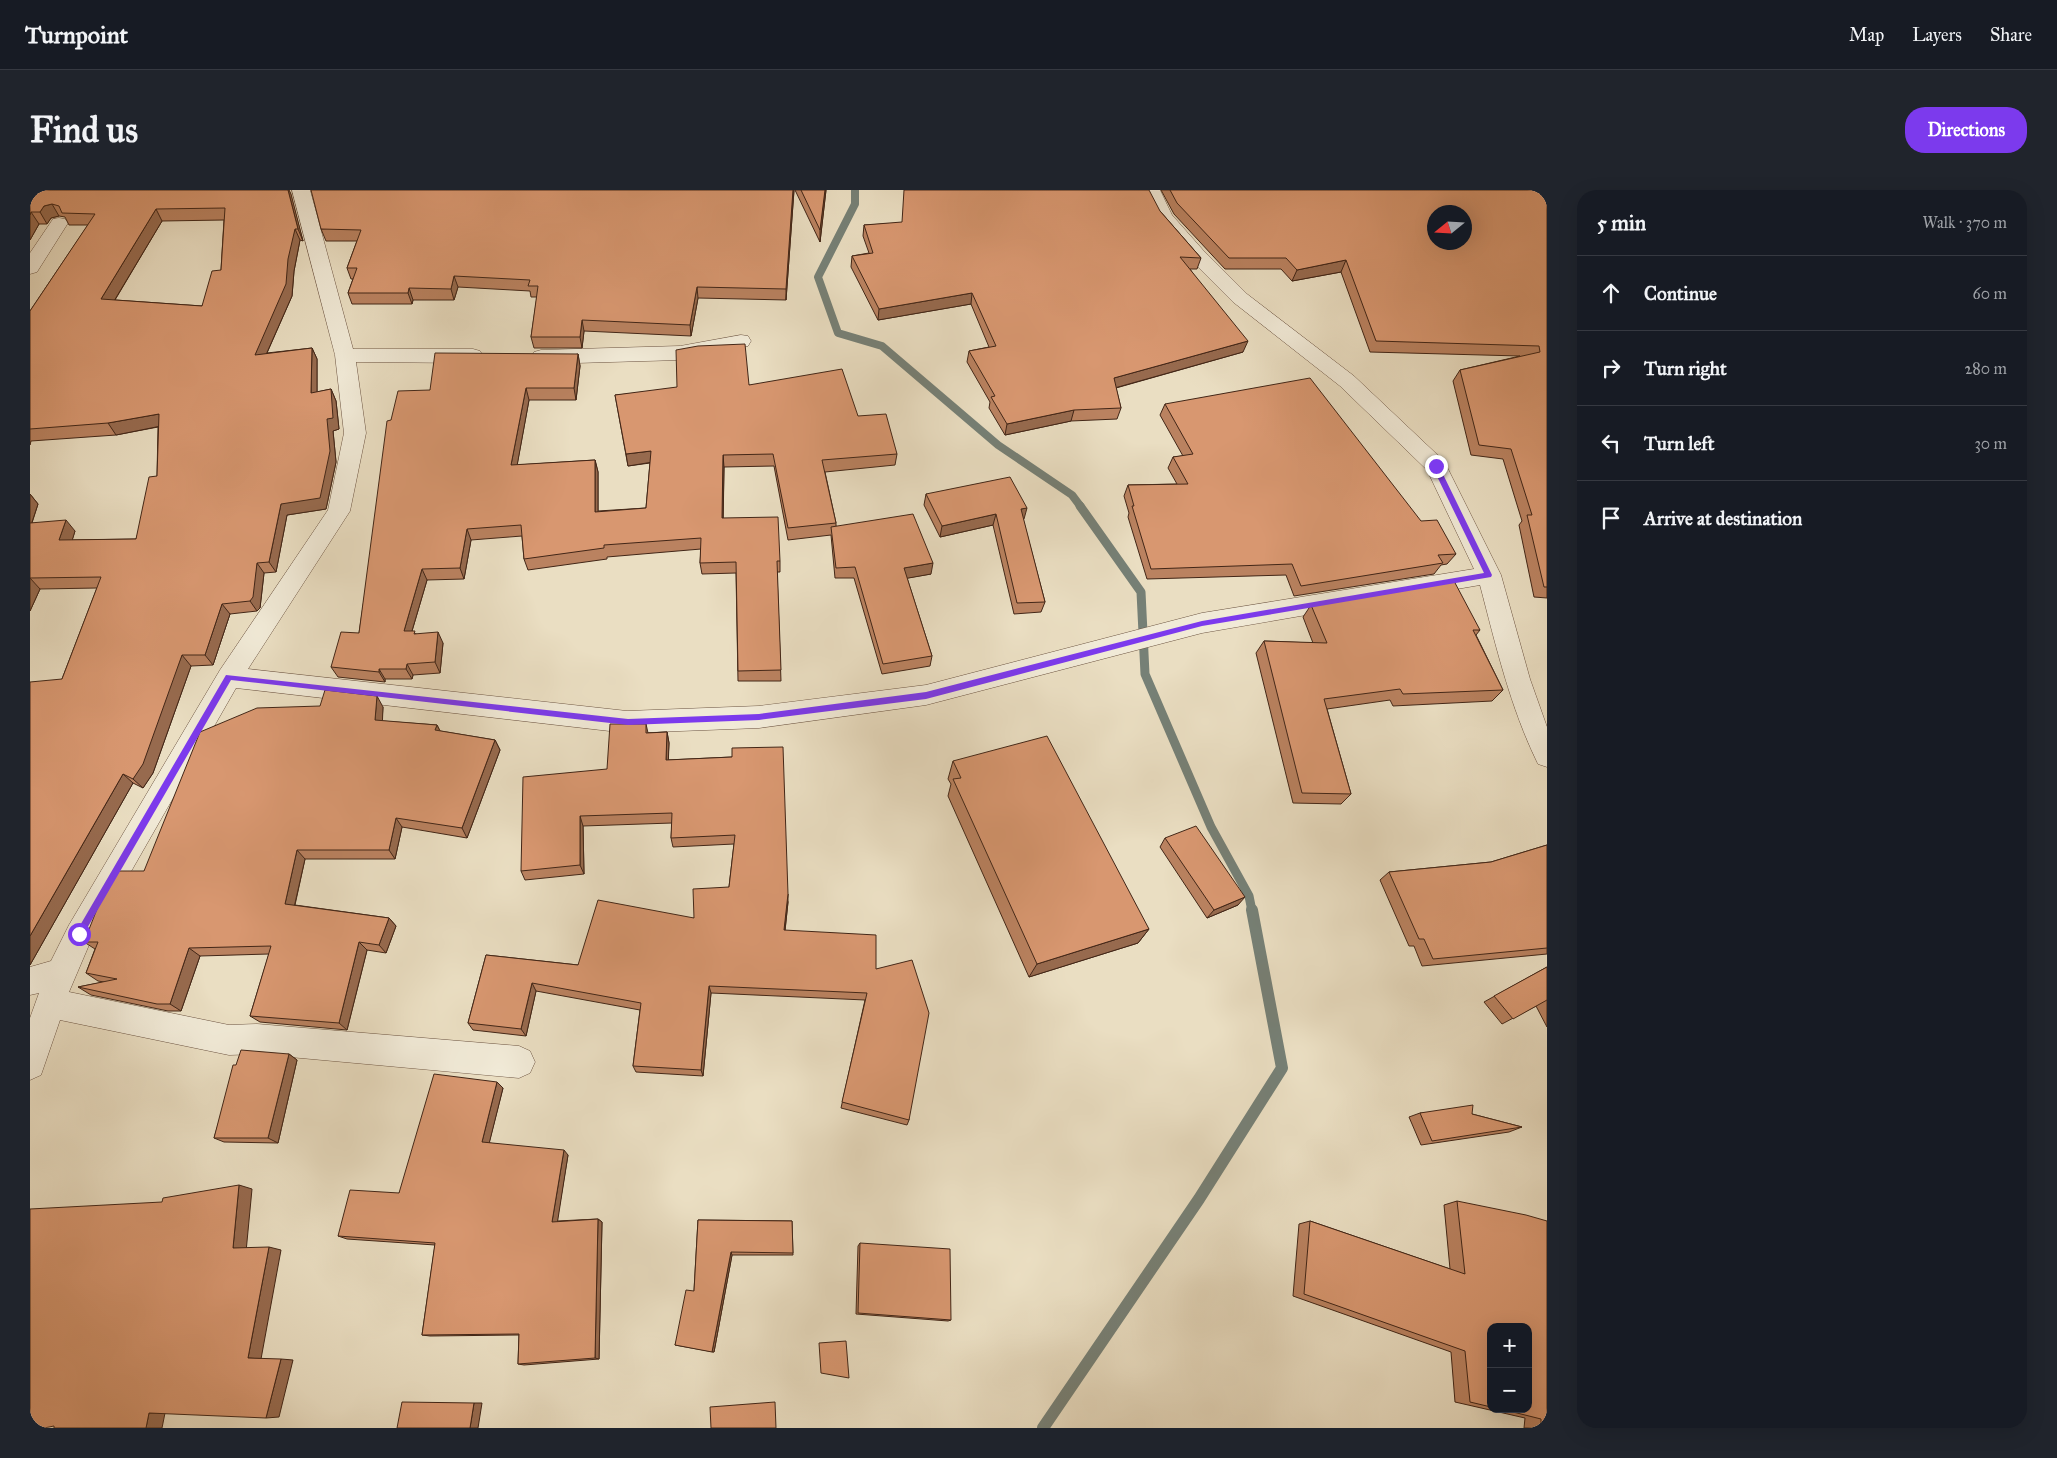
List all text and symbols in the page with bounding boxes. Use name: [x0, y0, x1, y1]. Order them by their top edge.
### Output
text: Turnpoint: [25, 20, 128, 50]
text: Map: [1849, 24, 1884, 46]
text: Layers: [1912, 24, 1962, 46]
text: Share: [1990, 24, 2032, 46]
button: Directions: [1905, 107, 2027, 153]
text: Find us: [30, 109, 138, 152]
north arrow: [1427, 205, 1472, 250]
text: 5 min: [1597, 210, 1646, 236]
text: Walk · 370 m: [1923, 213, 2007, 232]
icon: ahead: [1597, 279, 1625, 307]
text: Continue: [1644, 282, 1717, 305]
text: 60 m: [1973, 284, 2007, 303]
icon: right: [1597, 354, 1625, 382]
text: Turn right: [1644, 357, 1727, 380]
text: 280 m: [1964, 359, 2007, 378]
icon: left: [1597, 429, 1625, 457]
text: Turn left: [1644, 432, 1714, 455]
text: 30 m: [1974, 434, 2007, 453]
route end: [1425, 455, 1448, 478]
icon: arrive: [1597, 504, 1625, 532]
text: Arrive at destination: [1644, 507, 1802, 530]
route start: [68, 923, 91, 946]
map controls: [1487, 1323, 1532, 1413]
button: +: [1487, 1323, 1532, 1368]
button: −: [1487, 1368, 1532, 1413]

